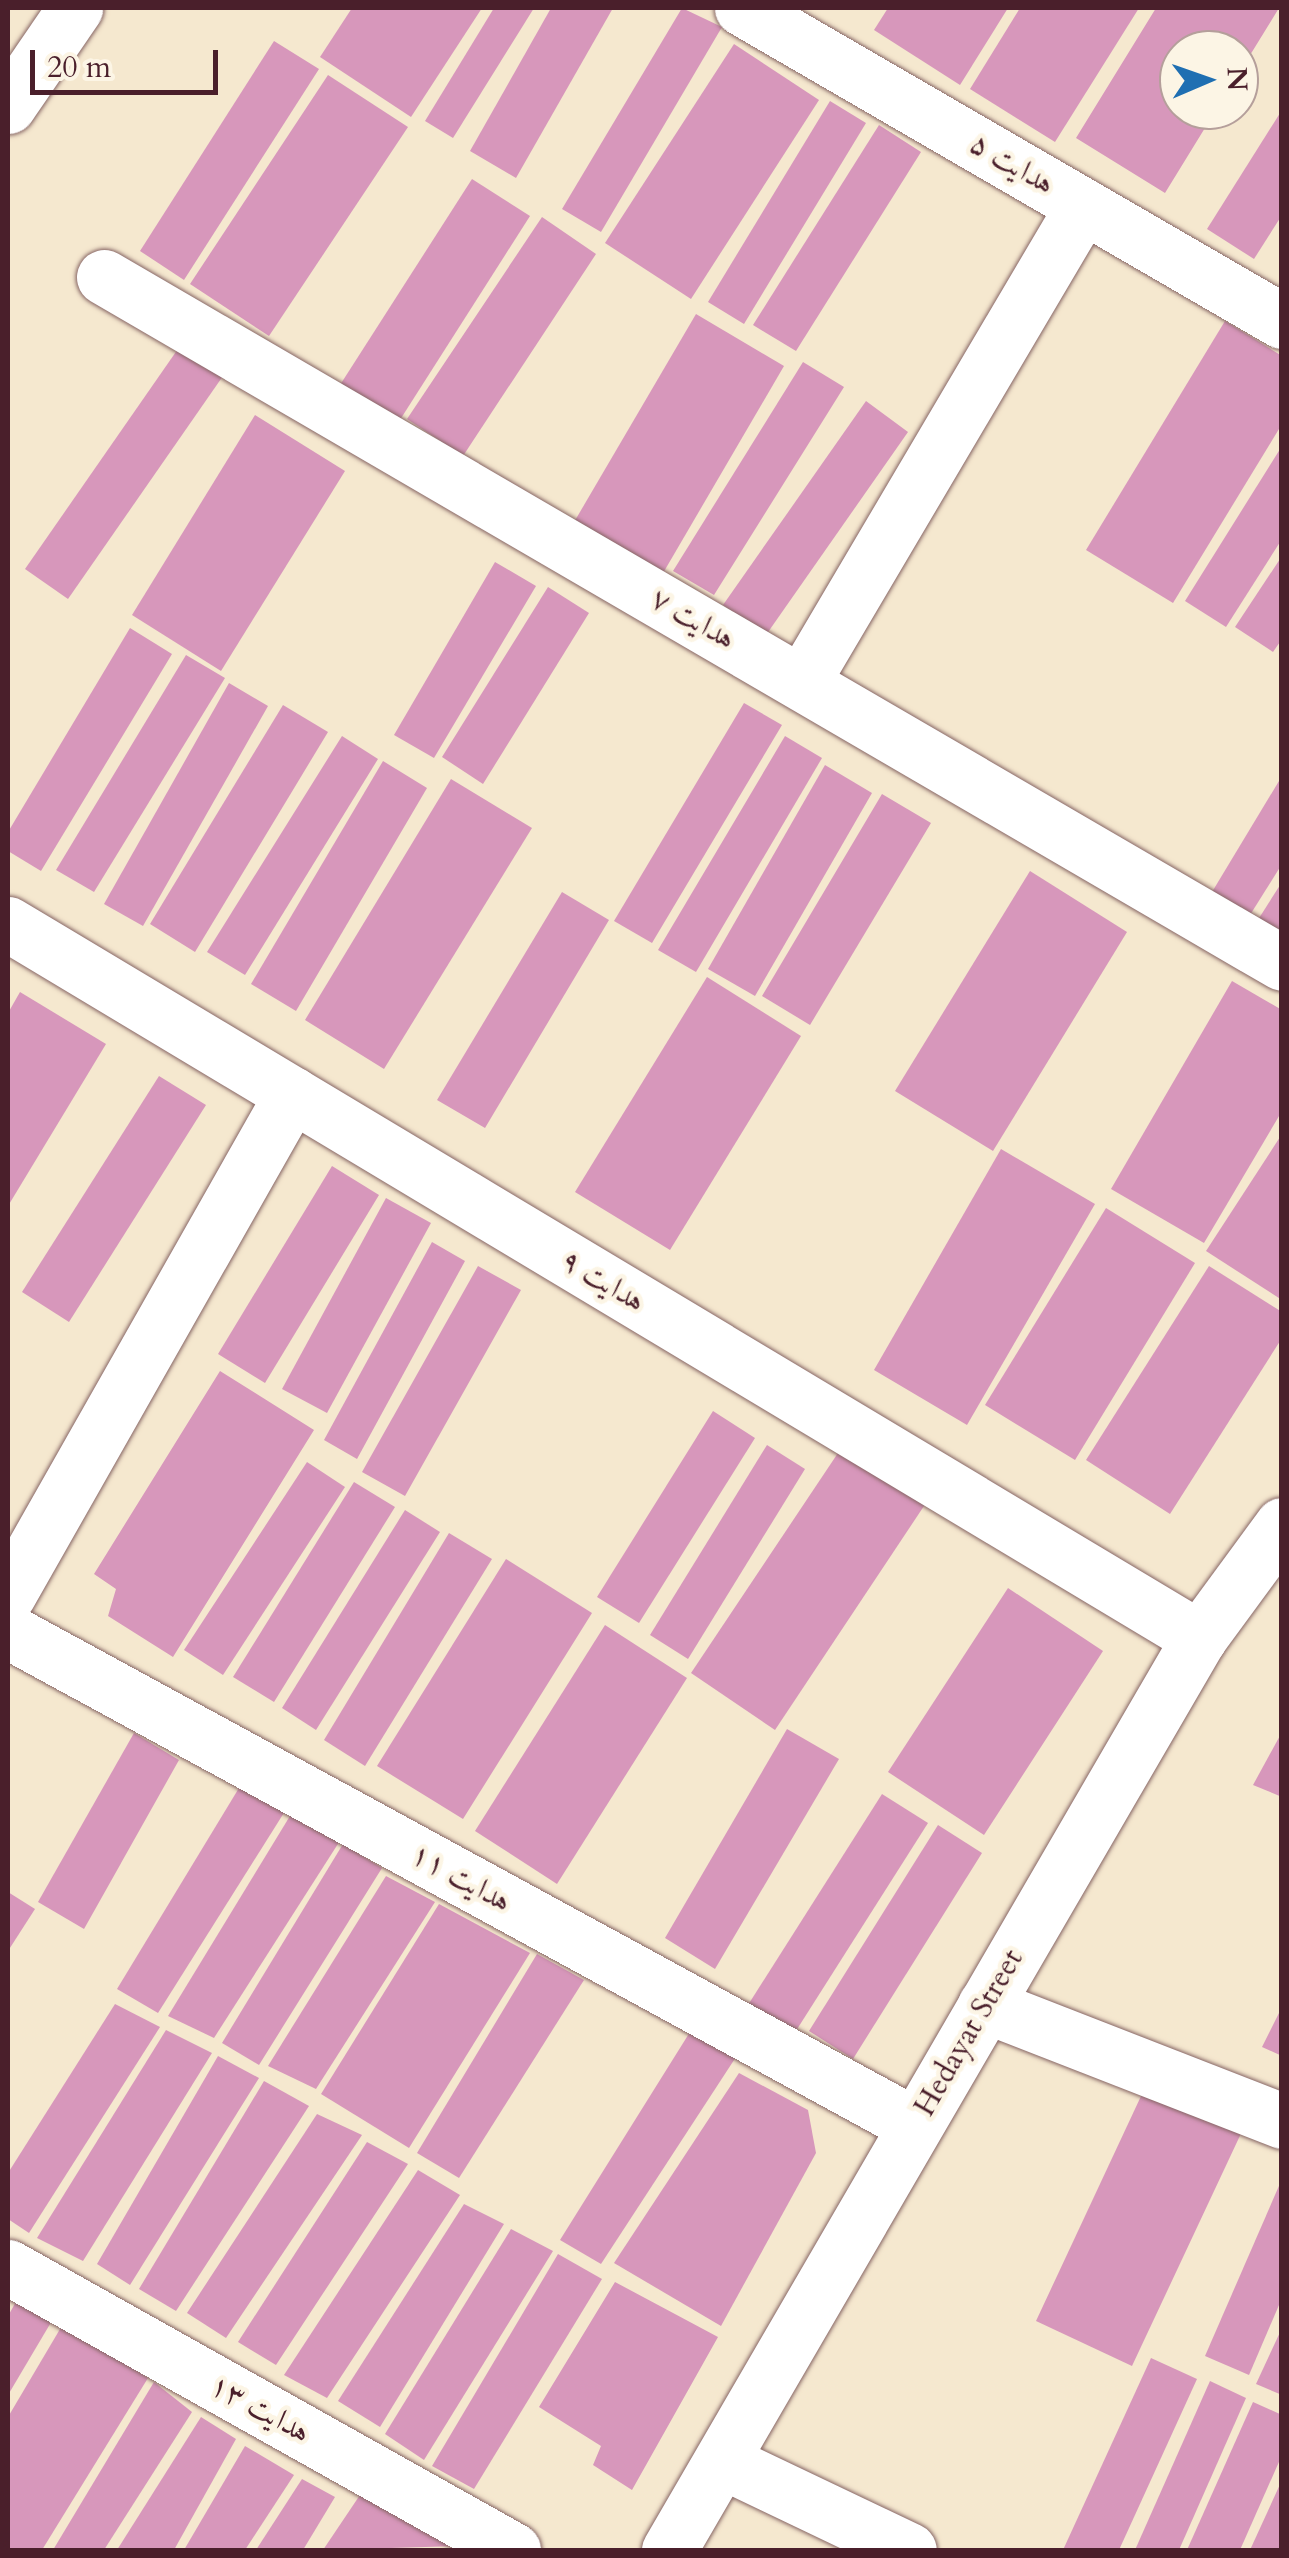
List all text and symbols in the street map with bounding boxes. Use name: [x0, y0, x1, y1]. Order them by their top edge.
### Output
scale bar: [35, 30, 222, 92]
north arrow: [1159, 30, 1259, 130]
text: 20 m: [47, 47, 111, 88]
text: N: [1218, 66, 1256, 92]
street label: هدایت ۵: [963, 125, 1061, 203]
street label: هدایت ۷: [644, 580, 742, 658]
street label: هدایت ۹: [554, 1242, 652, 1320]
street label: هدایت ۱۱: [404, 1836, 518, 1920]
street label: Hedayat Street: [907, 1943, 1031, 2123]
street label: هدایت ۱۳: [203, 2367, 317, 2451]

